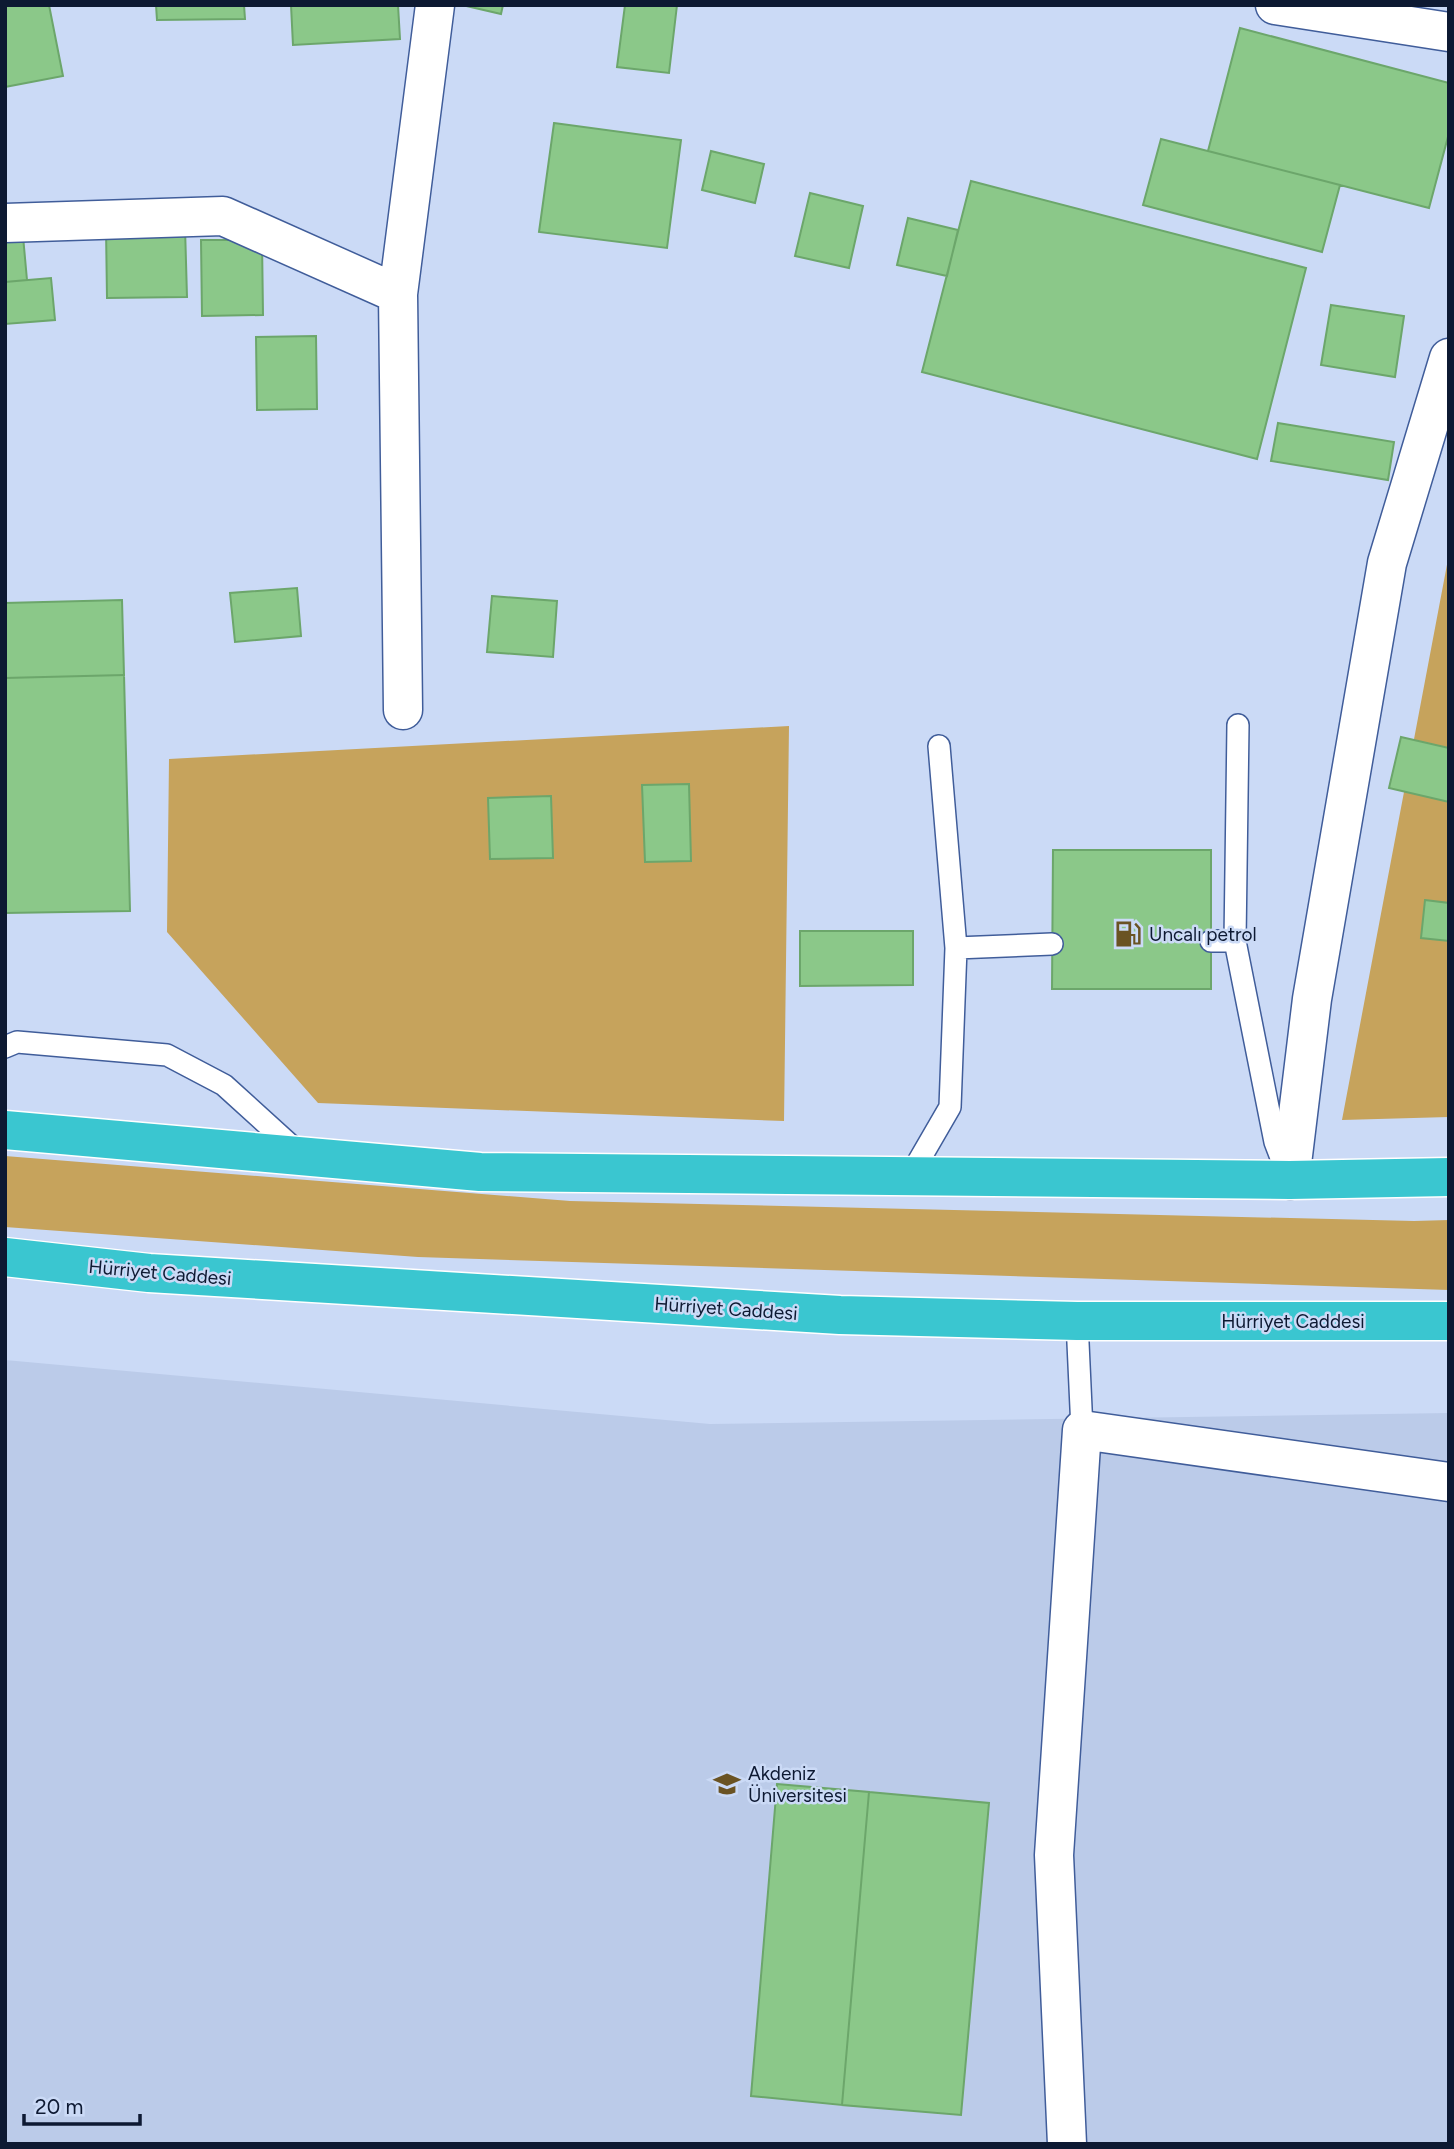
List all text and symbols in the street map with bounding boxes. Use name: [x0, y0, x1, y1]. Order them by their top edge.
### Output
fuel station icon: Uncalı petrol: [1113, 919, 1143, 949]
place label: Uncalı petrol: [1149, 923, 1257, 946]
street label: Hürriyet Caddesi: [88, 1255, 232, 1290]
street label: Hürriyet Caddesi: [654, 1292, 798, 1325]
street label: Hürriyet Caddesi: [1221, 1310, 1365, 1333]
place label: Akdeniz Üniversitesi: [748, 1762, 847, 1807]
school or university icon: Akdeniz Üniversitesi: [712, 1769, 742, 1799]
scale bar: [24, 2082, 140, 2126]
text: 20 m: [35, 2094, 83, 2119]

